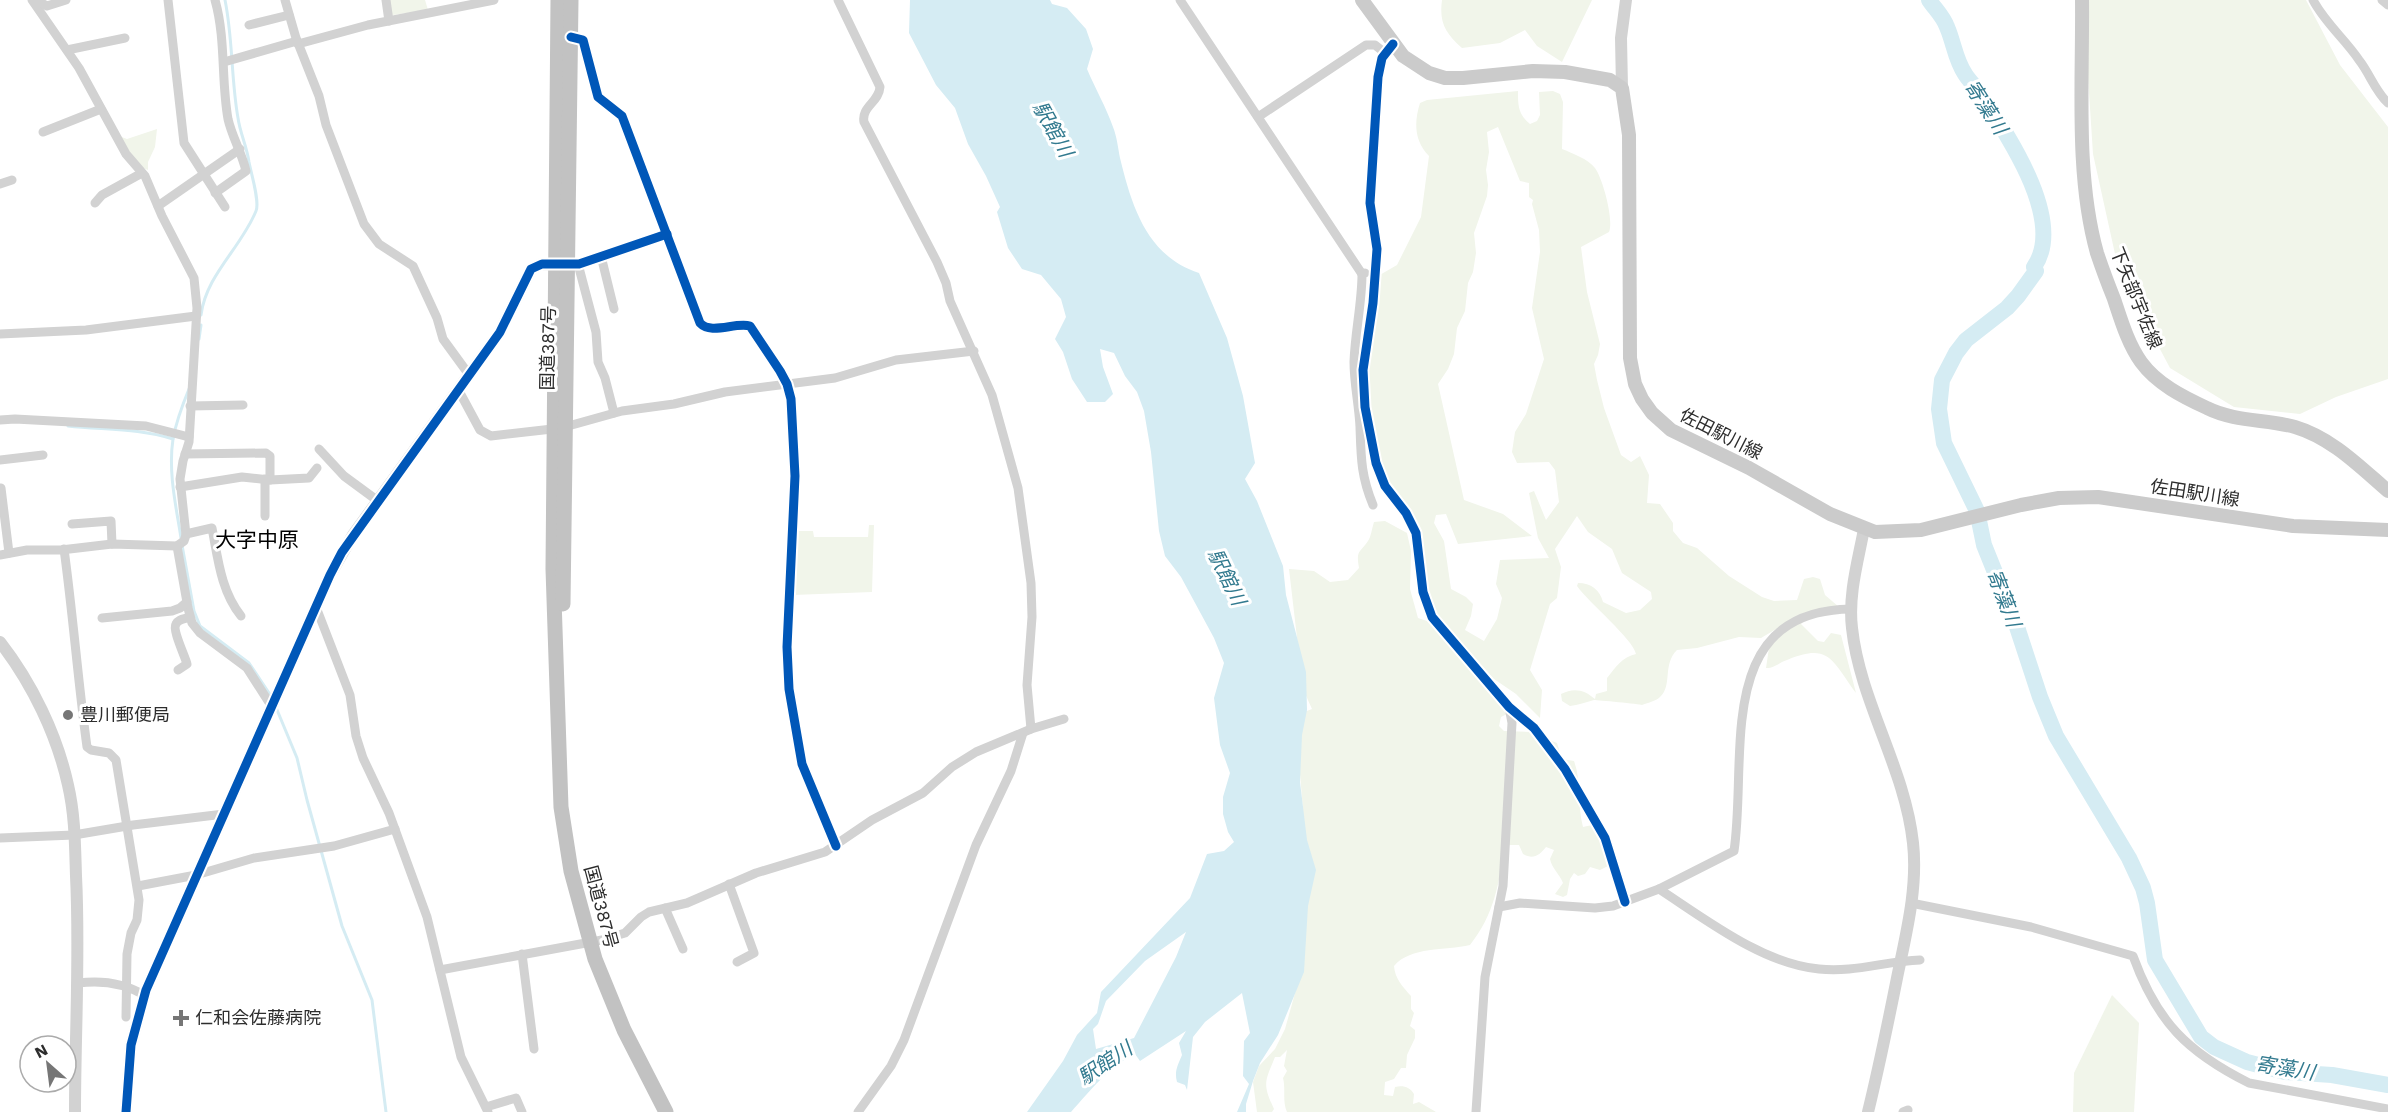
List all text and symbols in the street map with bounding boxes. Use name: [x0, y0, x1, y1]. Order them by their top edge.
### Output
water label: 寄藻川: [1960, 75, 2013, 140]
water label: 駅館川: [1028, 97, 1079, 163]
street label: 下矢部宇佐線: [2106, 244, 2166, 352]
street label: 国道387号: [536, 305, 559, 391]
street label: 佐田駅川線: [1676, 404, 1766, 463]
street label: 佐田駅川線: [2149, 475, 2241, 510]
district label: 大字中原: [215, 527, 299, 552]
water label: 駅館川: [1203, 545, 1252, 611]
water label: 寄藻川: [1982, 566, 2027, 632]
place label: 豊川郵便局: [80, 704, 170, 725]
marker: 豊川郵便局: [61, 708, 75, 722]
street label: 国道387号: [580, 863, 623, 951]
place label: 仁和会佐藤病院: [195, 1007, 321, 1028]
marker: 仁和会佐藤病院: [172, 1009, 190, 1027]
north arrow: [18, 1034, 78, 1094]
water label: 駅館川: [1073, 1035, 1138, 1090]
text: N: [31, 1040, 51, 1062]
water label: 寄藻川: [2253, 1051, 2318, 1085]

